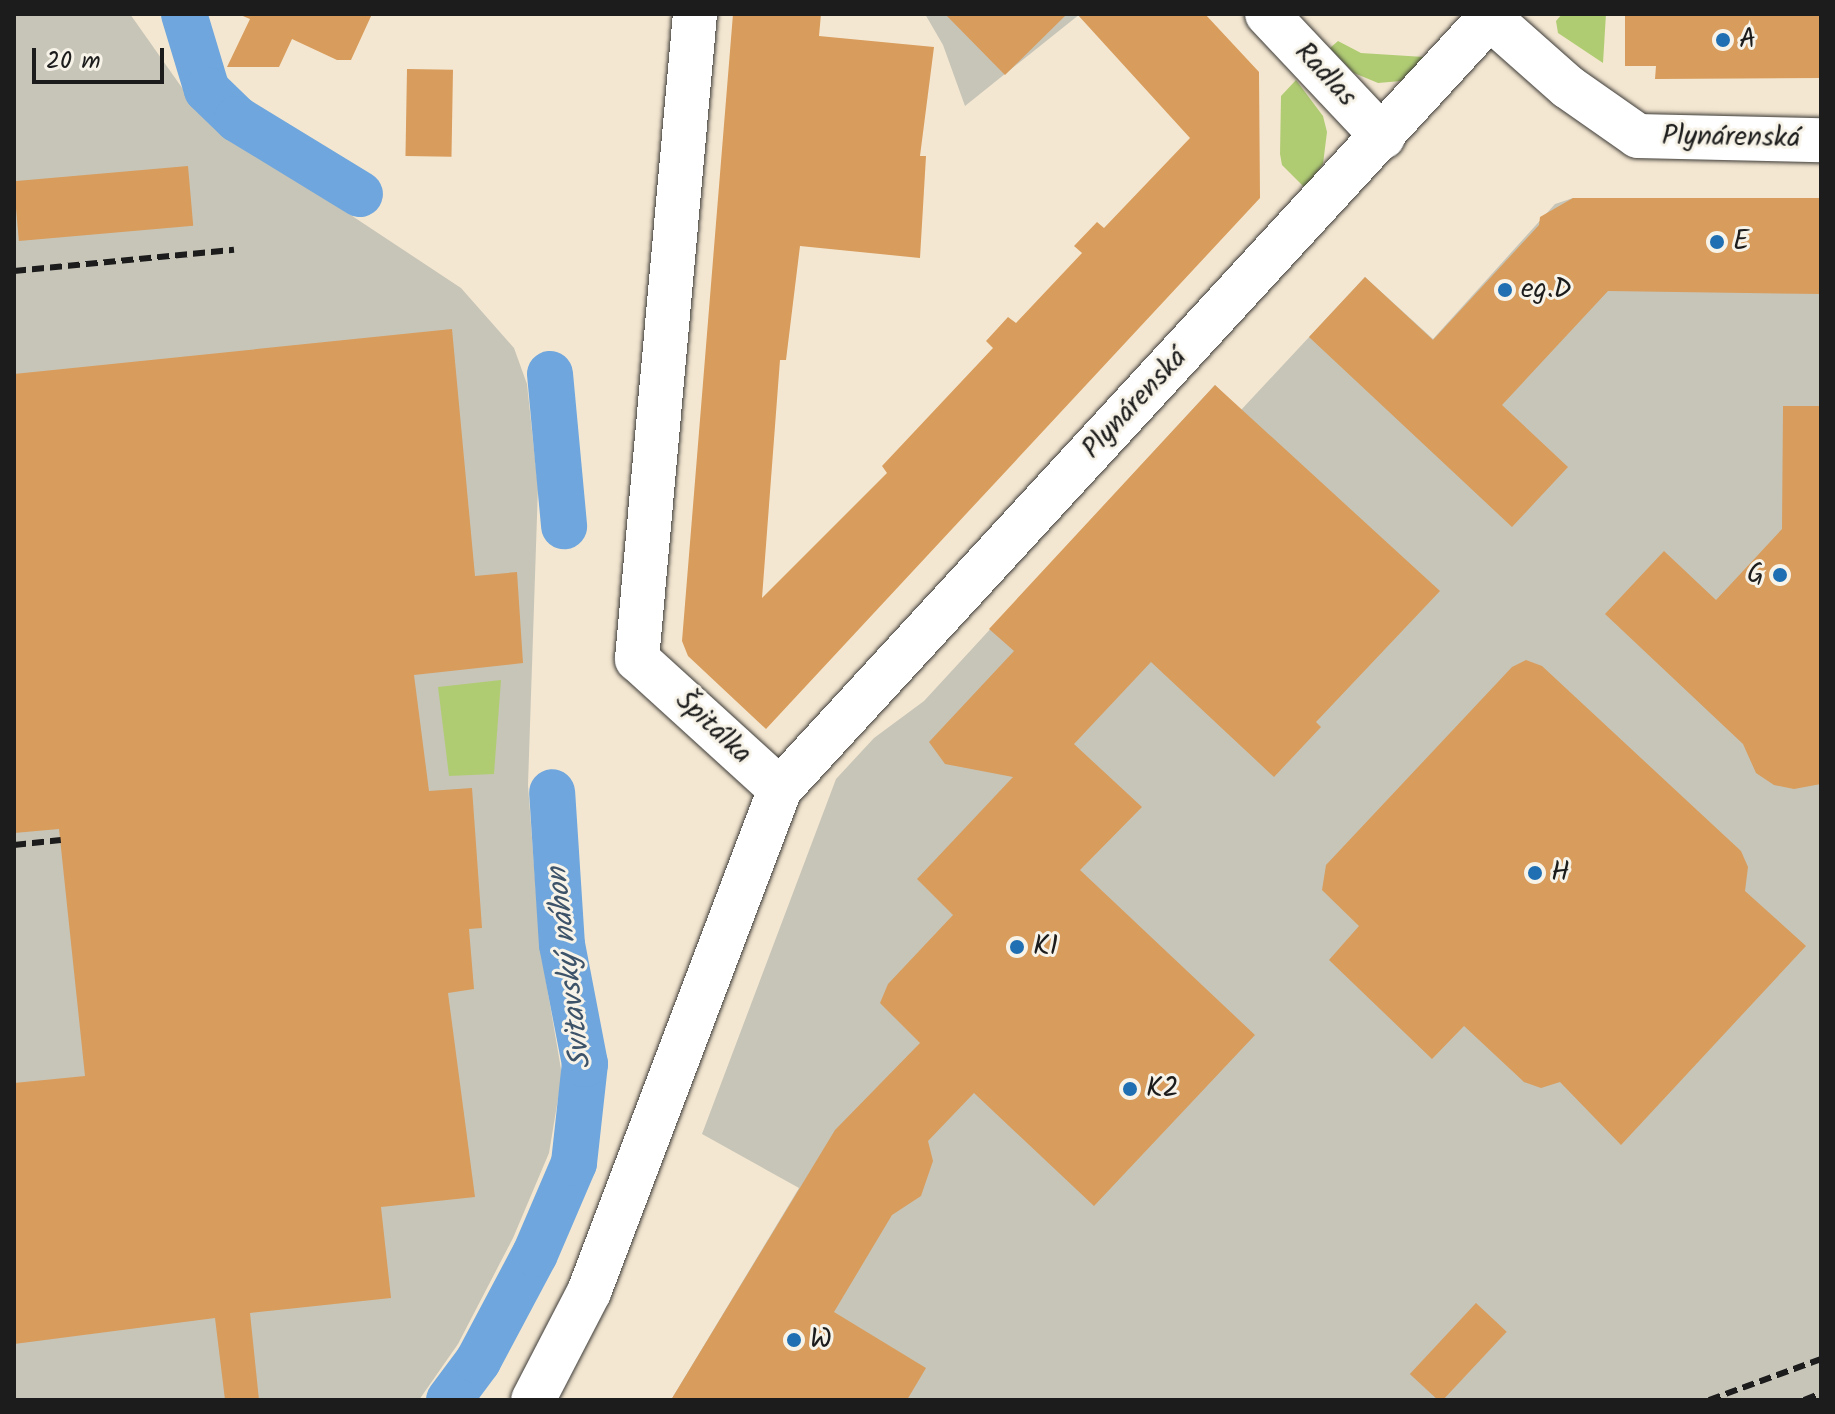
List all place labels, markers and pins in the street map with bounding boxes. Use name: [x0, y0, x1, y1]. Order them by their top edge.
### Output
place label: A: [1739, 23, 1756, 57]
marker: A: [1714, 31, 1732, 49]
place label: E: [1733, 225, 1749, 259]
marker: E: [1708, 233, 1726, 251]
place label: eg.D: [1521, 273, 1572, 307]
marker: eg.D: [1496, 281, 1514, 299]
place label: G: [1747, 558, 1764, 592]
marker: G: [1771, 566, 1789, 584]
place label: H: [1551, 856, 1570, 890]
marker: H: [1526, 864, 1544, 882]
place label: K1: [1033, 930, 1058, 964]
marker: K1: [1008, 938, 1026, 956]
place label: K2: [1146, 1072, 1179, 1106]
marker: K2: [1121, 1080, 1139, 1098]
place label: W: [810, 1323, 832, 1357]
marker: W: [785, 1331, 803, 1349]

